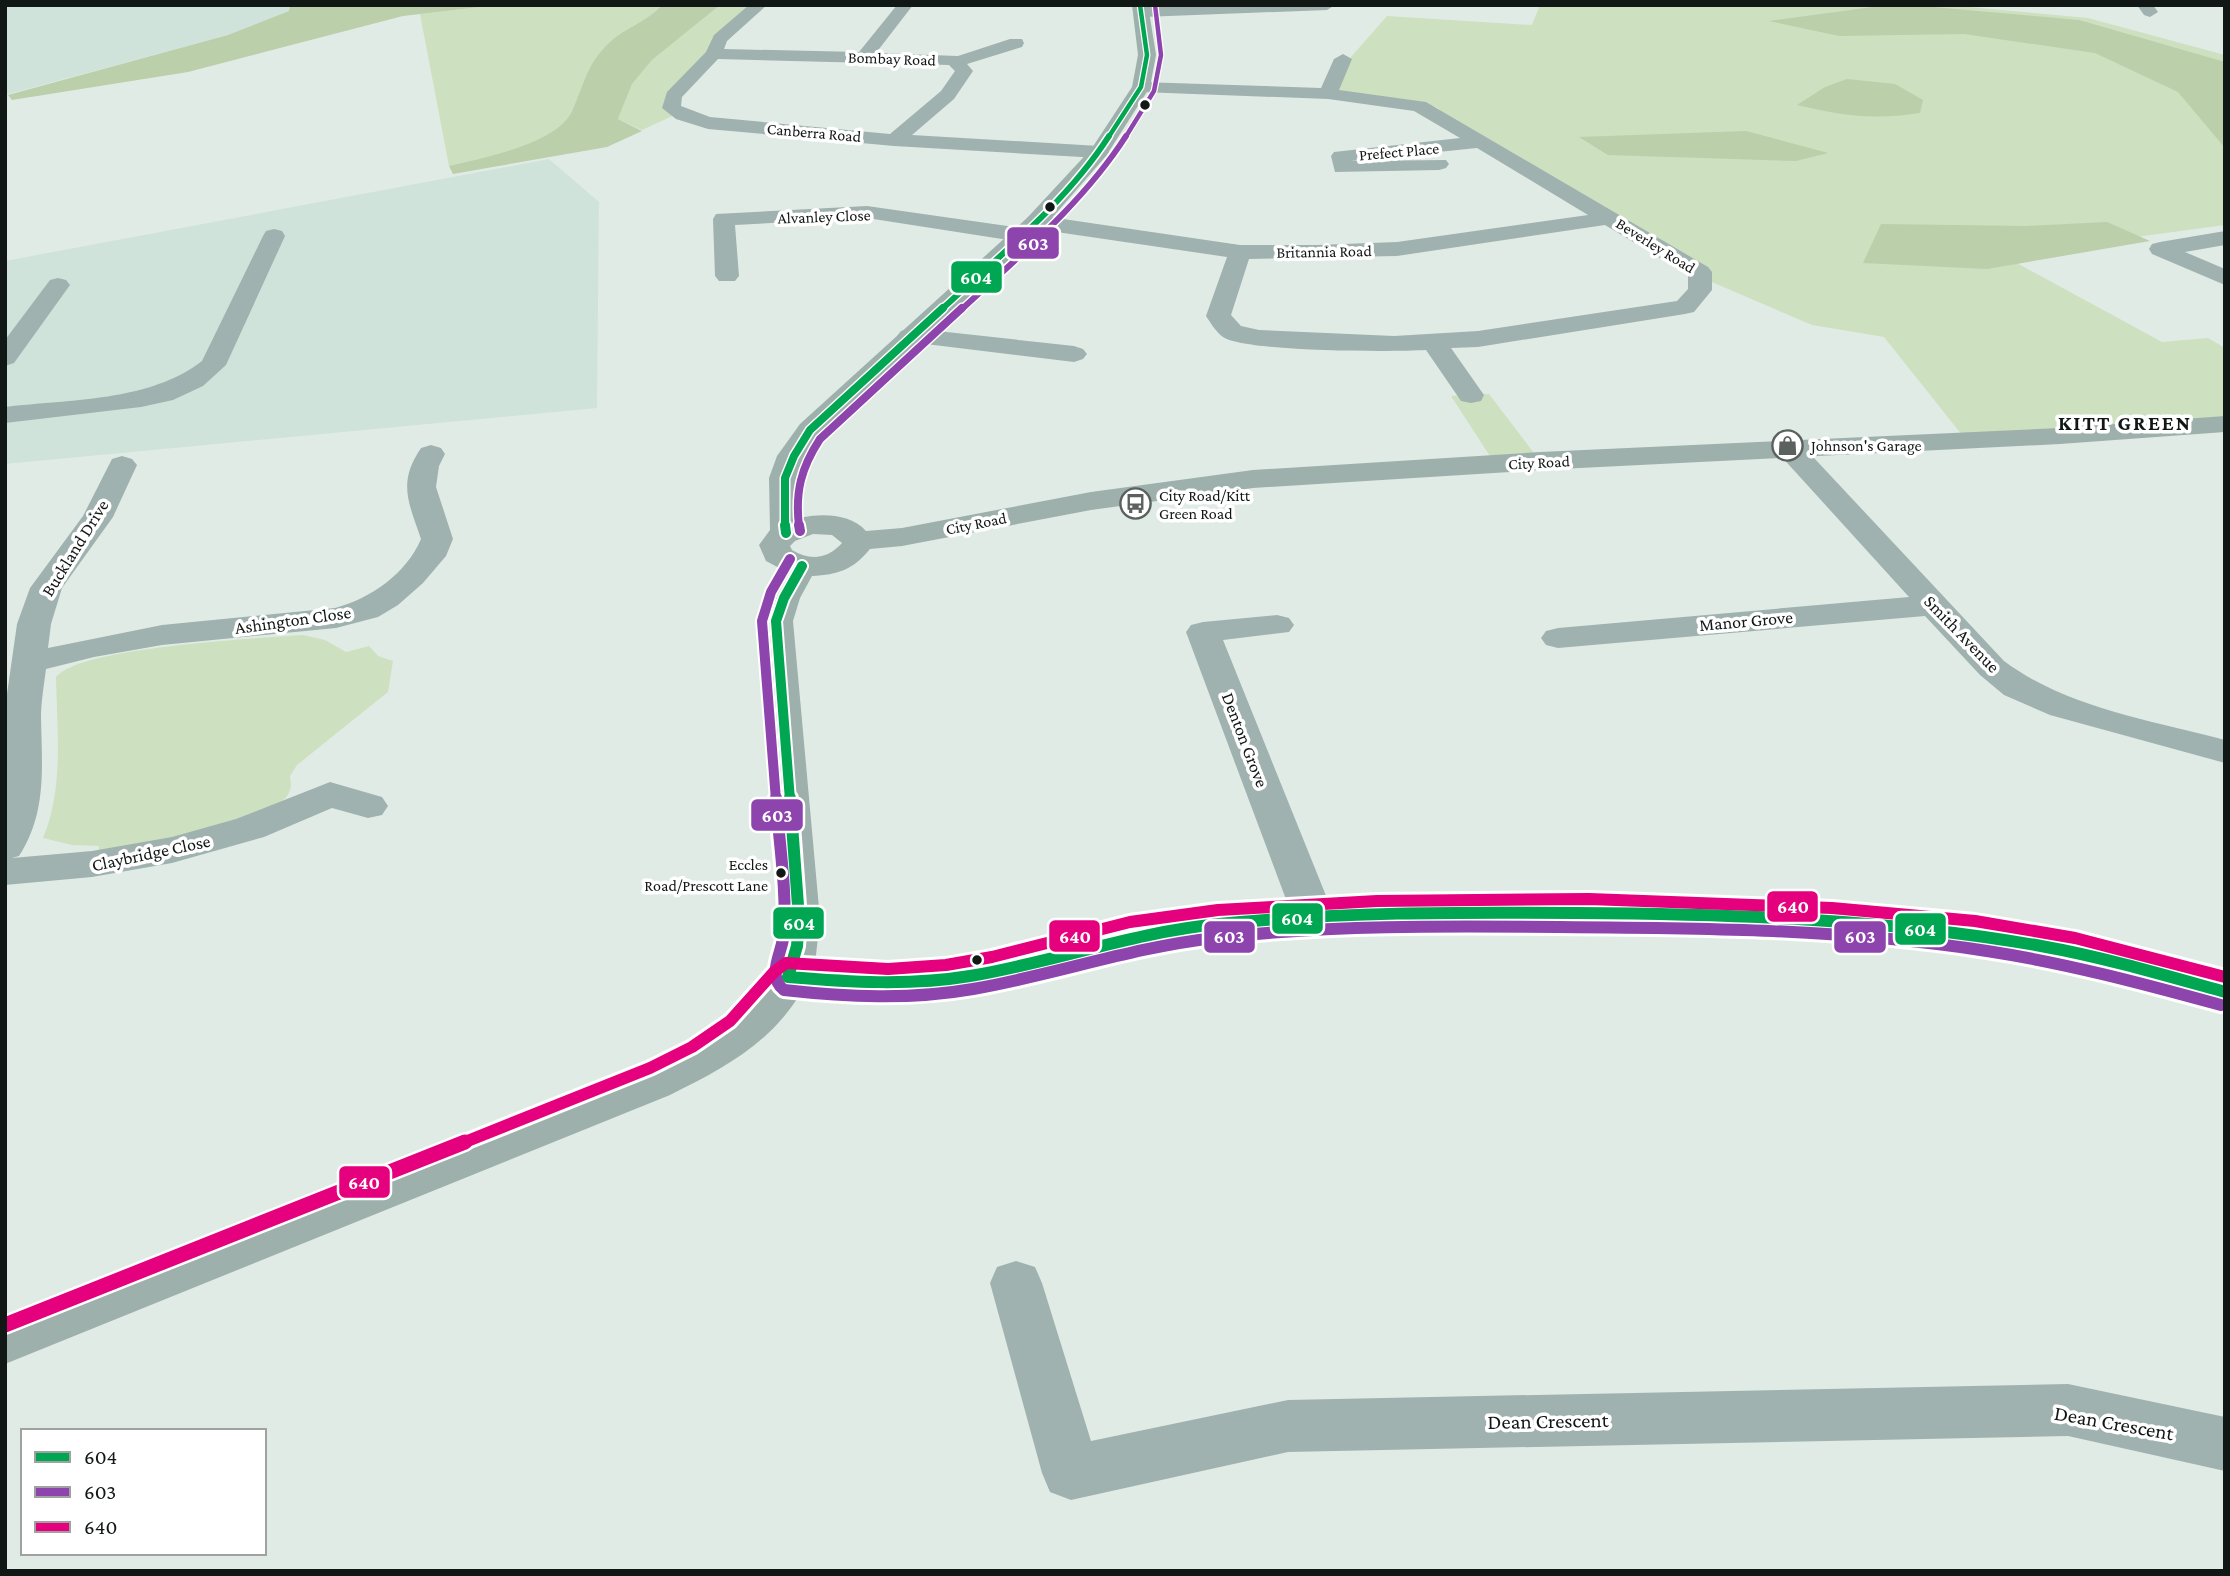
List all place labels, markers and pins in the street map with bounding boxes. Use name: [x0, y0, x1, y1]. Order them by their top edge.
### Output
unlabelled marker: [1138, 98, 1152, 112]
unlabelled marker: [1043, 200, 1057, 214]
shop icon: Johnson's Garage: [1771, 428, 1805, 462]
place label: Johnson's Garage: [1809, 437, 1922, 455]
bus stop icon: City Road/Kitt Green Road: [1119, 487, 1153, 521]
place label: City Road/Kitt Green Road: [1159, 487, 1251, 522]
place label: Eccles Road/Prescott Lane: [644, 856, 768, 894]
marker: Eccles Road/Prescott Lane: [774, 866, 788, 880]
unlabelled marker: [970, 953, 984, 967]

